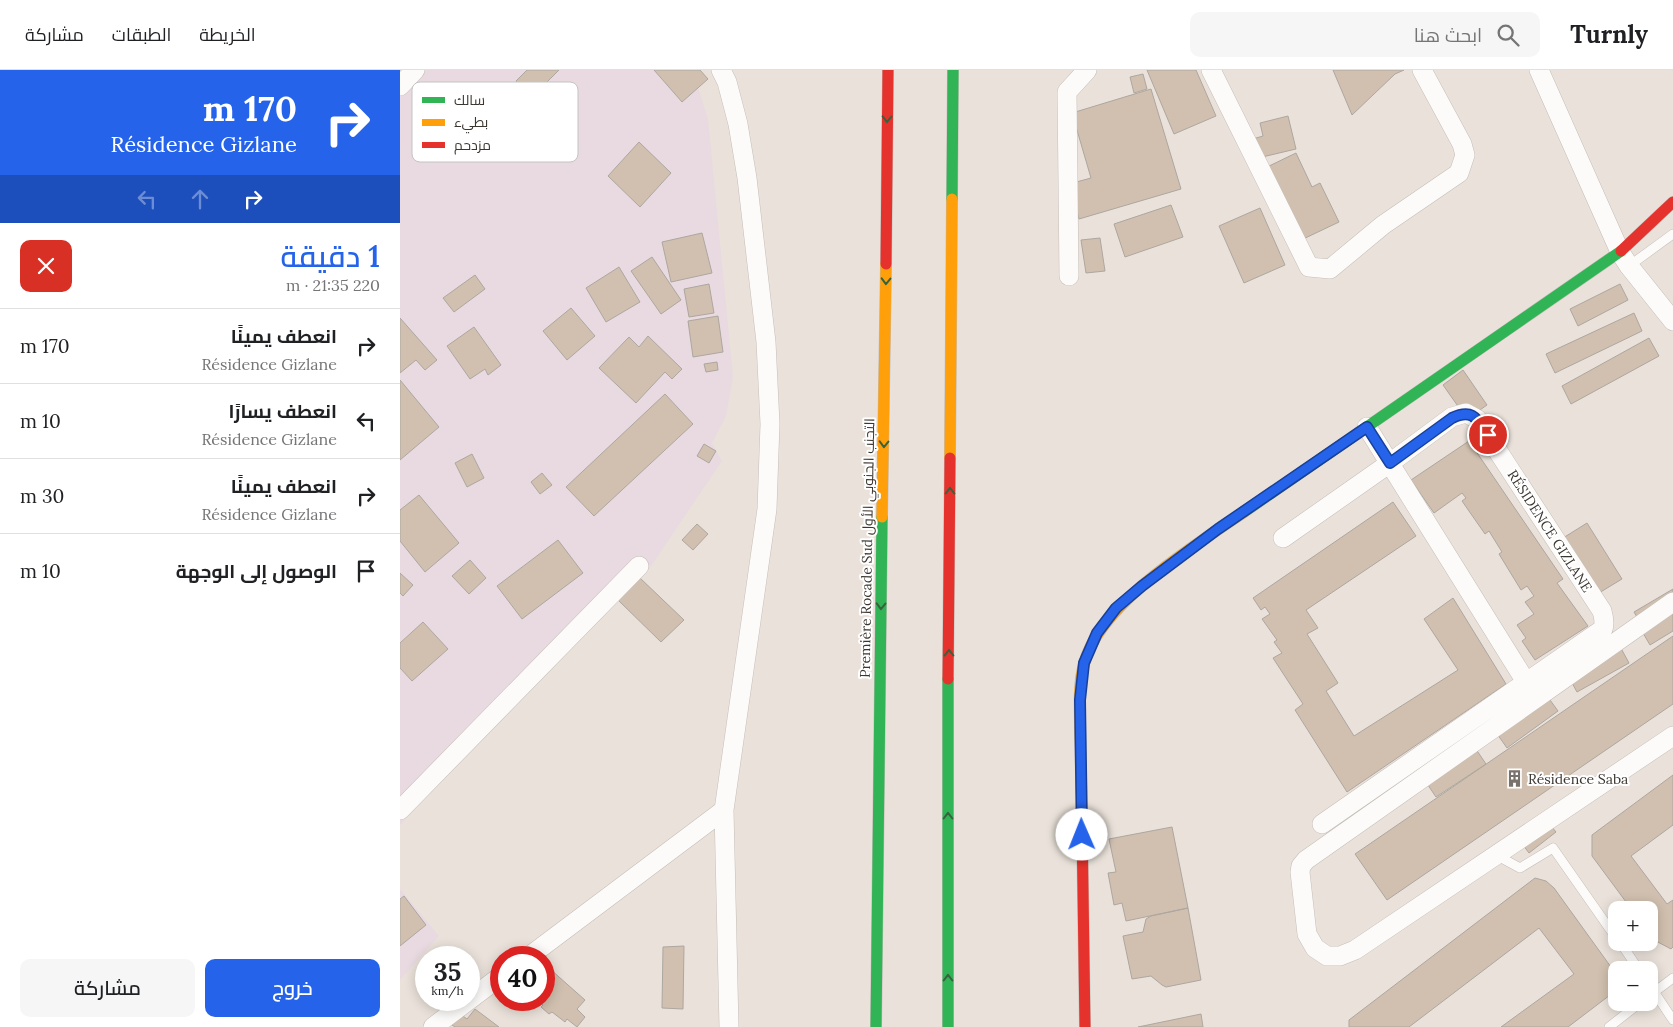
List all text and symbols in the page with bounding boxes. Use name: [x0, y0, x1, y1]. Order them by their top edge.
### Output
search box: [1190, 12, 1540, 57]
text: Turnly: [1570, 19, 1648, 50]
icon: search: [1494, 21, 1522, 49]
text: مشاركة: [25, 23, 84, 46]
text: الطبقات: [112, 23, 171, 46]
text: الخريطة: [199, 23, 256, 46]
text: ابحث هنا: [1414, 23, 1482, 47]
legend: [412, 82, 578, 162]
text: 170 m: [203, 86, 297, 131]
icon: right: [315, 90, 380, 155]
text: سالك: [454, 91, 485, 109]
text: بطيء: [454, 113, 488, 134]
one-way arrow: [882, 115, 893, 123]
text: Résidence Gizlane: [111, 130, 297, 158]
text: مزدحم: [454, 136, 491, 155]
icon: left: [133, 185, 161, 213]
icon: ahead: [186, 185, 214, 213]
icon: right: [239, 185, 267, 213]
text: 1 دقيقة: [280, 237, 380, 275]
button: close: [20, 240, 72, 292]
text: 220 m · 21:35: [286, 275, 380, 295]
one-way arrow: [880, 277, 891, 285]
text: انعطف يمينًا: [231, 324, 337, 348]
icon: right: [352, 332, 380, 360]
text: 170 m: [20, 334, 69, 358]
text: Résidence Gizlane: [201, 354, 337, 374]
text: انعطف يسارًا: [228, 399, 337, 423]
icon: left: [352, 407, 380, 435]
text: 10 m: [20, 409, 61, 433]
pin: [1467, 414, 1509, 456]
street label: Première Rocade Sud التجنب الجنوبي الأول: [856, 418, 881, 678]
icon: arrive: [1474, 421, 1502, 449]
text: Résidence Gizlane: [201, 429, 337, 449]
one-way arrow: [878, 440, 889, 448]
street label: RÉSIDENCE GIZLANE: [1504, 466, 1596, 596]
text: انعطف يمينًا: [231, 474, 337, 498]
icon: right: [352, 482, 380, 510]
text: 30 m: [20, 484, 64, 508]
one-way arrow: [945, 487, 955, 494]
text: Résidence Gizlane: [201, 504, 337, 524]
icon: arrive: [352, 557, 380, 585]
text: 10 m: [20, 559, 61, 583]
text: الوصول إلى الوجهة: [176, 559, 337, 583]
one-way arrow: [876, 602, 887, 610]
one-way arrow: [944, 649, 954, 657]
building icon: Résidence Saba: [1504, 769, 1524, 789]
place label: Résidence Saba: [1528, 770, 1628, 788]
position arrow: [1055, 808, 1107, 860]
one-way arrow: [943, 812, 953, 820]
map controls: [1608, 901, 1658, 1011]
button: +: [1608, 901, 1658, 951]
speed limit sign: 40: [490, 946, 555, 1011]
text: 35: [434, 956, 461, 988]
button: مشاركة: [20, 959, 195, 1017]
button: خروج: [205, 959, 380, 1017]
button: −: [1608, 961, 1658, 1011]
one-way arrow: [943, 974, 953, 982]
text: km/h: [431, 983, 464, 998]

